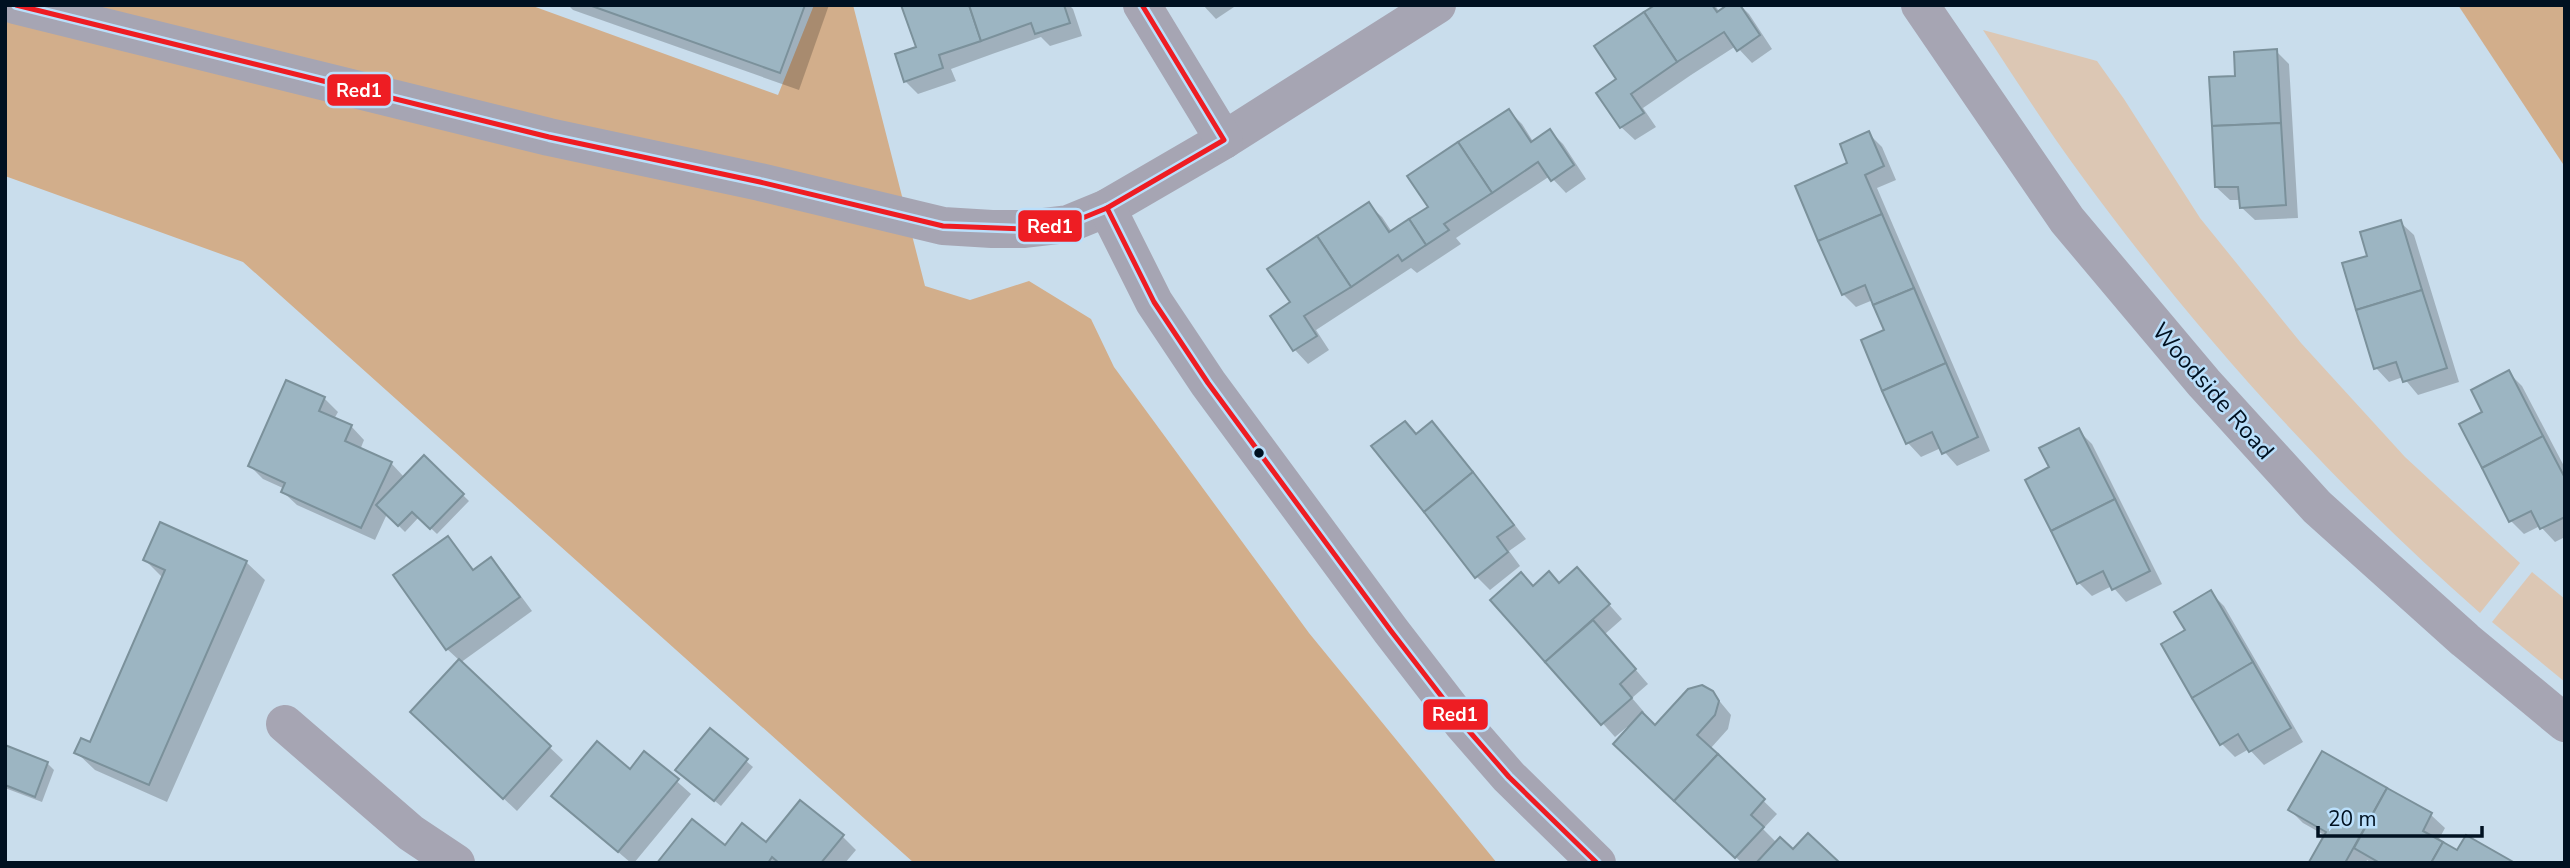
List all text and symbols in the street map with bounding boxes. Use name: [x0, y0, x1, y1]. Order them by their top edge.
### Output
line badge: Red1: [326, 73, 392, 107]
text: Red1: [336, 78, 382, 104]
line badge: Red1: [1017, 209, 1083, 243]
text: Red1: [1027, 214, 1073, 240]
street label: Woodside Road: [2145, 316, 2281, 466]
unlabelled marker: [1252, 446, 1266, 460]
line badge: Red1: [1422, 698, 1489, 731]
text: Red1: [1432, 702, 1478, 728]
scale bar: [2318, 794, 2482, 838]
text: 20 m: [2328, 805, 2377, 833]

